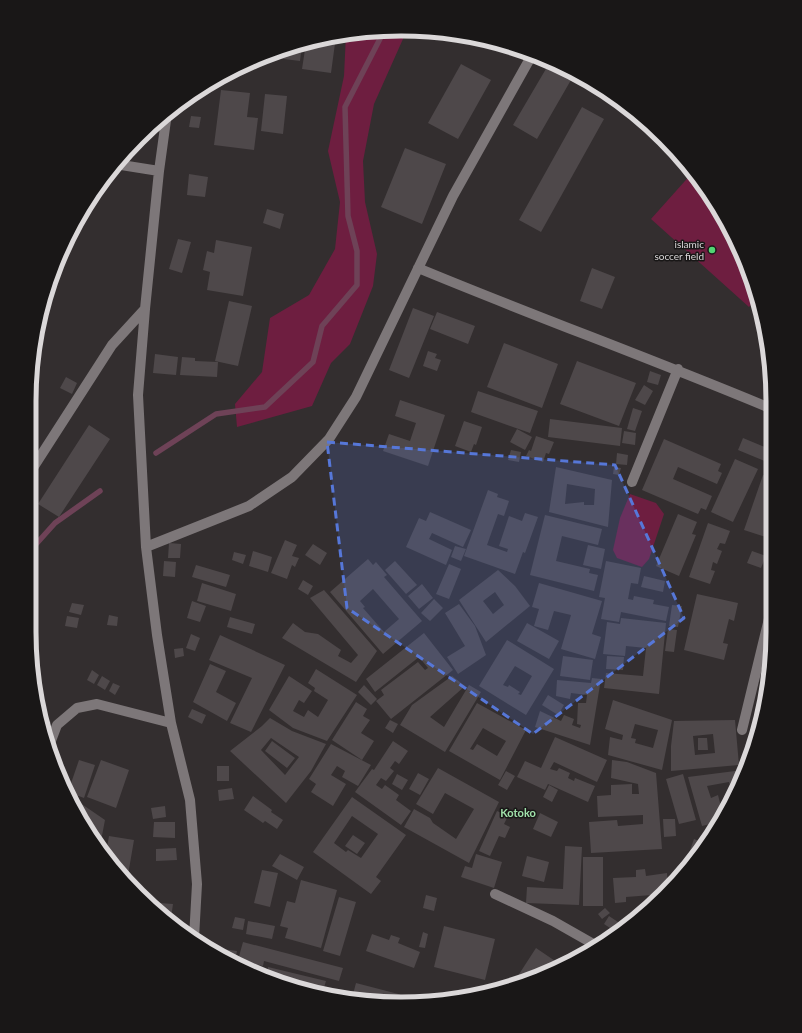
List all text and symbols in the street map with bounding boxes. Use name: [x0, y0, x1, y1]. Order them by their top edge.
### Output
place label: islamic soccer field: [654, 238, 704, 262]
marker: islamic soccer field: [707, 245, 717, 255]
district label: Kotoko: [500, 806, 536, 819]

